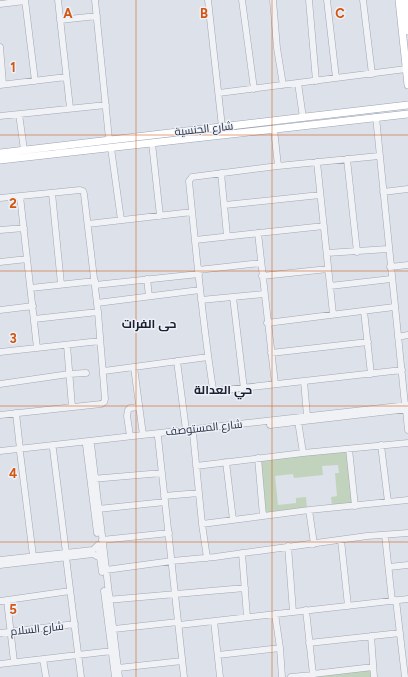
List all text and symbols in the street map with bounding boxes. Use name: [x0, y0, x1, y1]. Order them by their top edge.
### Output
text: A: [63, 6, 73, 21]
text: B: [200, 6, 208, 21]
text: C: [335, 6, 345, 21]
text: 1: [10, 60, 16, 75]
street label: شارع الجنسية: [174, 119, 234, 140]
text: 2: [9, 196, 17, 211]
district label: حی الفرات: [122, 317, 176, 332]
text: 3: [9, 331, 17, 346]
district label: حي العدالة: [194, 383, 252, 400]
street label: شارع المستوصف: [165, 418, 243, 439]
text: 4: [9, 466, 17, 481]
text: 5: [9, 602, 17, 617]
street label: شارع السلام: [10, 620, 65, 639]

